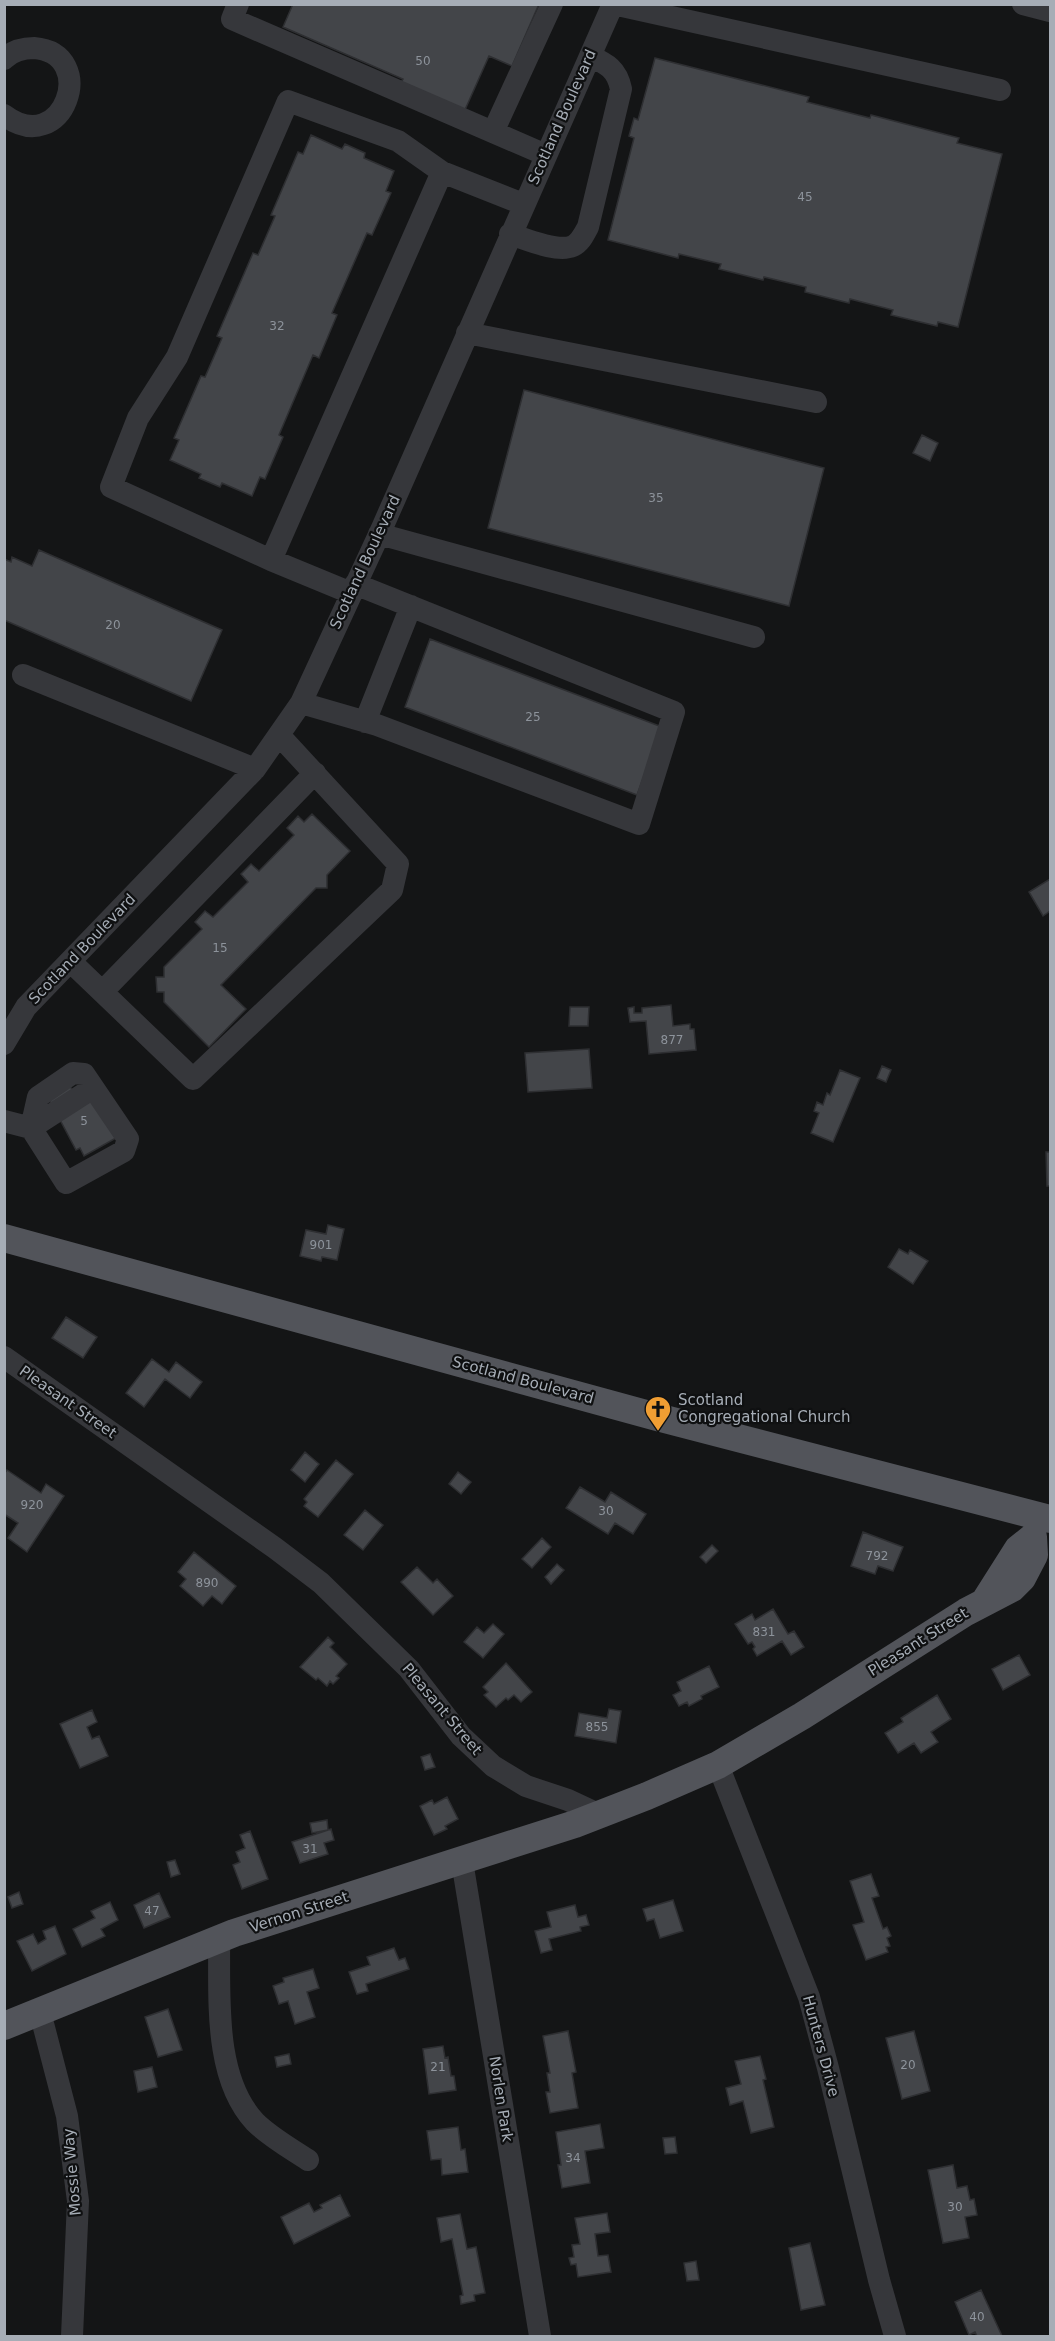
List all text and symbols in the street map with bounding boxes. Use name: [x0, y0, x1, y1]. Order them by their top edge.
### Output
street label: Scotland Boulevard: [524, 47, 600, 187]
house number: 50: [415, 54, 431, 68]
house number: 45: [797, 190, 813, 204]
house number: 32: [269, 319, 285, 333]
house number: 35: [648, 491, 664, 505]
street label: Scotland Boulevard: [326, 492, 404, 632]
house number: 20: [105, 618, 121, 632]
house number: 25: [525, 710, 541, 724]
street label: Scotland Boulevard: [25, 890, 139, 1008]
house number: 15: [212, 941, 228, 955]
house number: 877: [661, 1033, 683, 1047]
house number: 5: [80, 1114, 88, 1128]
house number: 901: [310, 1238, 332, 1252]
street label: Scotland Boulevard: [450, 1352, 596, 1408]
street label: Pleasant Street: [16, 1362, 120, 1442]
place label: Scotland Congregational Church: [678, 1391, 850, 1426]
church icon: Scotland Congregational Church: [643, 1394, 673, 1432]
house number: 920: [21, 1498, 43, 1512]
house number: 30: [598, 1504, 614, 1518]
house number: 792: [866, 1549, 888, 1563]
house number: 890: [196, 1576, 218, 1590]
street label: Pleasant Street: [865, 1604, 971, 1680]
house number: 831: [753, 1625, 775, 1639]
street label: Pleasant Street: [398, 1659, 486, 1759]
house number: 855: [586, 1720, 608, 1734]
house number: 31: [302, 1842, 318, 1856]
street label: Vernon Street: [247, 1888, 351, 1936]
house number: 47: [144, 1904, 160, 1918]
street label: Hunters Drive: [799, 1993, 843, 2099]
street label: Norlen Park: [485, 2055, 517, 2144]
house number: 20: [900, 2058, 916, 2072]
house number: 21: [430, 2060, 446, 2074]
street label: Mossie Way: [59, 2127, 85, 2217]
house number: 34: [565, 2151, 581, 2165]
house number: 30: [947, 2200, 963, 2214]
house number: 40: [969, 2310, 985, 2324]

